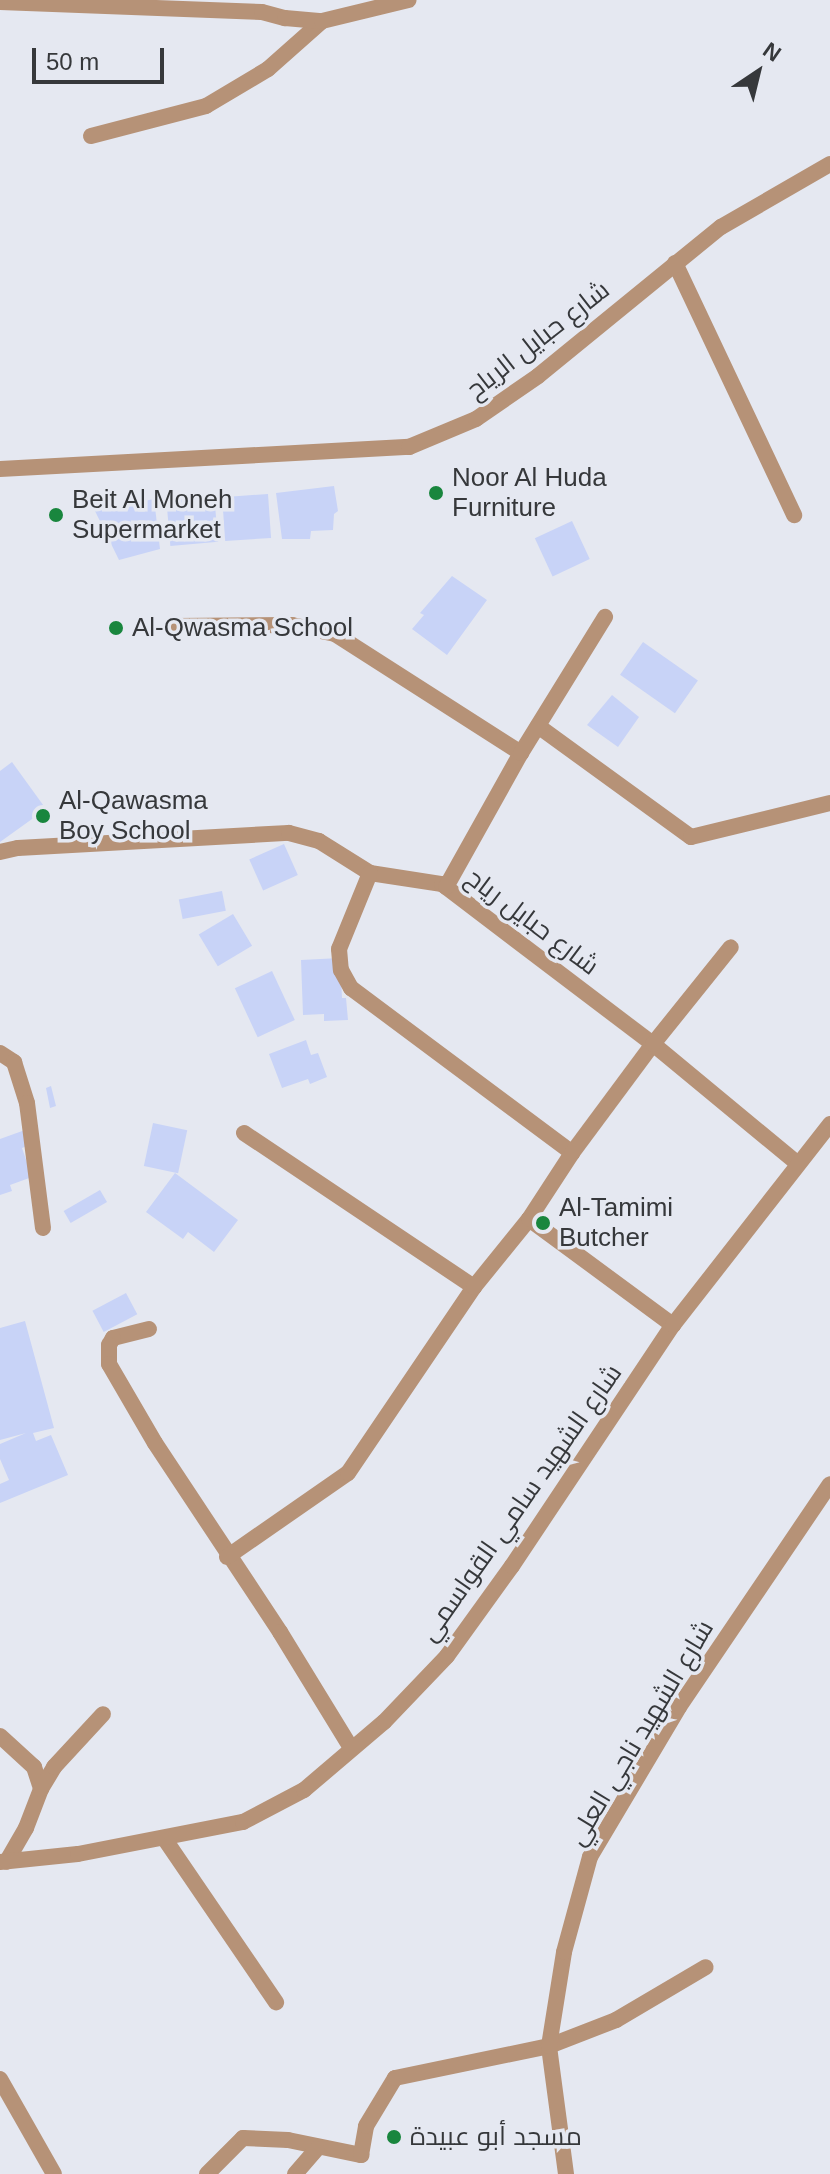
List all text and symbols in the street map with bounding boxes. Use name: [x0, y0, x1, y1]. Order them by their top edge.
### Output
scale bar: [36, 32, 168, 82]
north arrow: [718, 32, 798, 112]
text: N: [758, 37, 786, 67]
text: 50 m: [46, 48, 99, 75]
street label: شارع حبايل الرياح: [460, 274, 616, 406]
place label: Noor Al Huda Furniture: [452, 462, 608, 524]
place label: Beit Al Moneh Supermarket: [72, 484, 234, 546]
marker: Noor Al Huda Furniture: [427, 484, 445, 502]
marker: Beit Al Moneh Supermarket: [47, 506, 65, 524]
place label: Al-Qwasma School: [132, 612, 353, 644]
marker: Al-Qwasma School: [107, 619, 125, 637]
place label: Al-Qawasma Boy School: [59, 785, 208, 846]
marker: Al-Qawasma Boy School: [34, 807, 52, 825]
street label: شارع حبايل رياح: [459, 862, 605, 982]
place label: Al-Tamimi Butcher: [559, 1192, 673, 1254]
marker: Al-Tamimi Butcher: [534, 1214, 552, 1232]
street label: شارع الشهيد سامي القواسمي: [413, 1359, 629, 1647]
street label: شارع الشهيد ناجي العلي: [561, 1615, 721, 1851]
place label: مسجد أبو عبيدة: [410, 2121, 582, 2153]
marker: مسجد أبو عبيدة: [385, 2128, 403, 2146]

